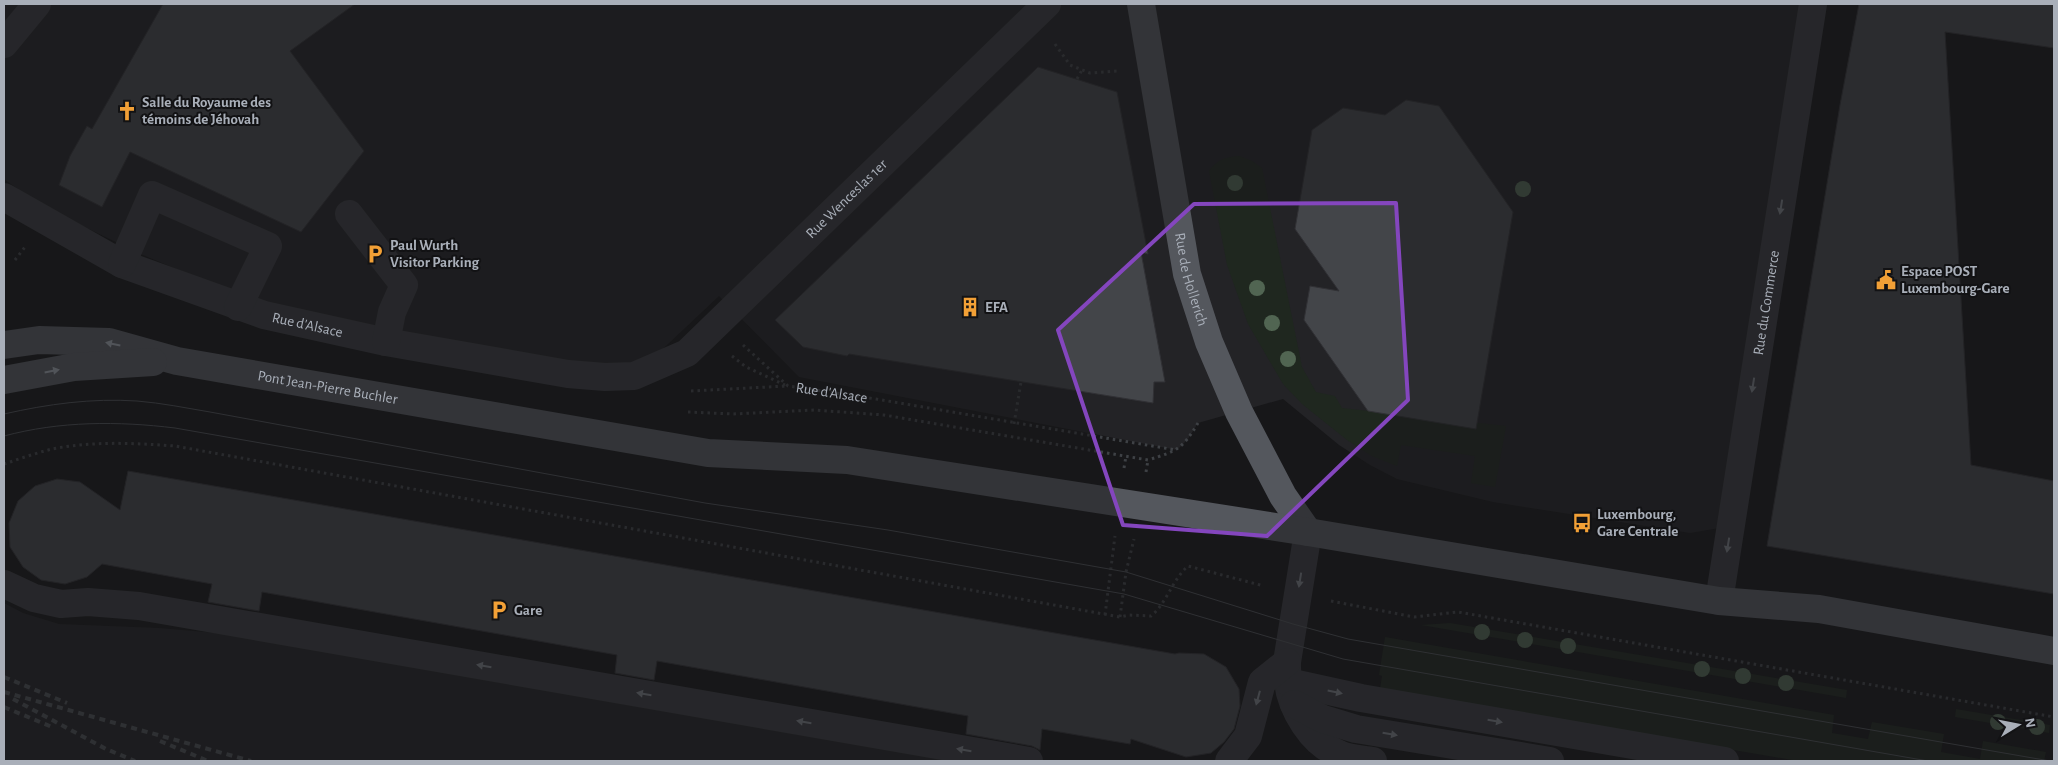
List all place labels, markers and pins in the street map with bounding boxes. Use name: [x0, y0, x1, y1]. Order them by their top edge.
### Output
place label: Salle du Royaume des témoins de Jéhovah: [142, 95, 271, 127]
church icon: Salle du Royaume des témoins de Jéhovah: [116, 100, 138, 122]
place label: Paul Wurth Visitor Parking: [390, 238, 480, 270]
parking icon: Paul Wurth Visitor Parking: [364, 243, 386, 265]
place label: Espace POST Luxembourg-Gare: [1901, 264, 2010, 296]
public building icon: Espace POST Luxembourg-Gare: [1875, 269, 1897, 291]
building icon: EFA: [959, 296, 981, 318]
place label: EFA: [985, 300, 1008, 315]
place label: Luxembourg, Gare Centrale: [1597, 507, 1678, 539]
bus stop icon: Luxembourg, Gare Centrale: [1571, 512, 1593, 534]
parking icon: Gare: [488, 599, 510, 621]
place label: Gare: [514, 603, 542, 618]

